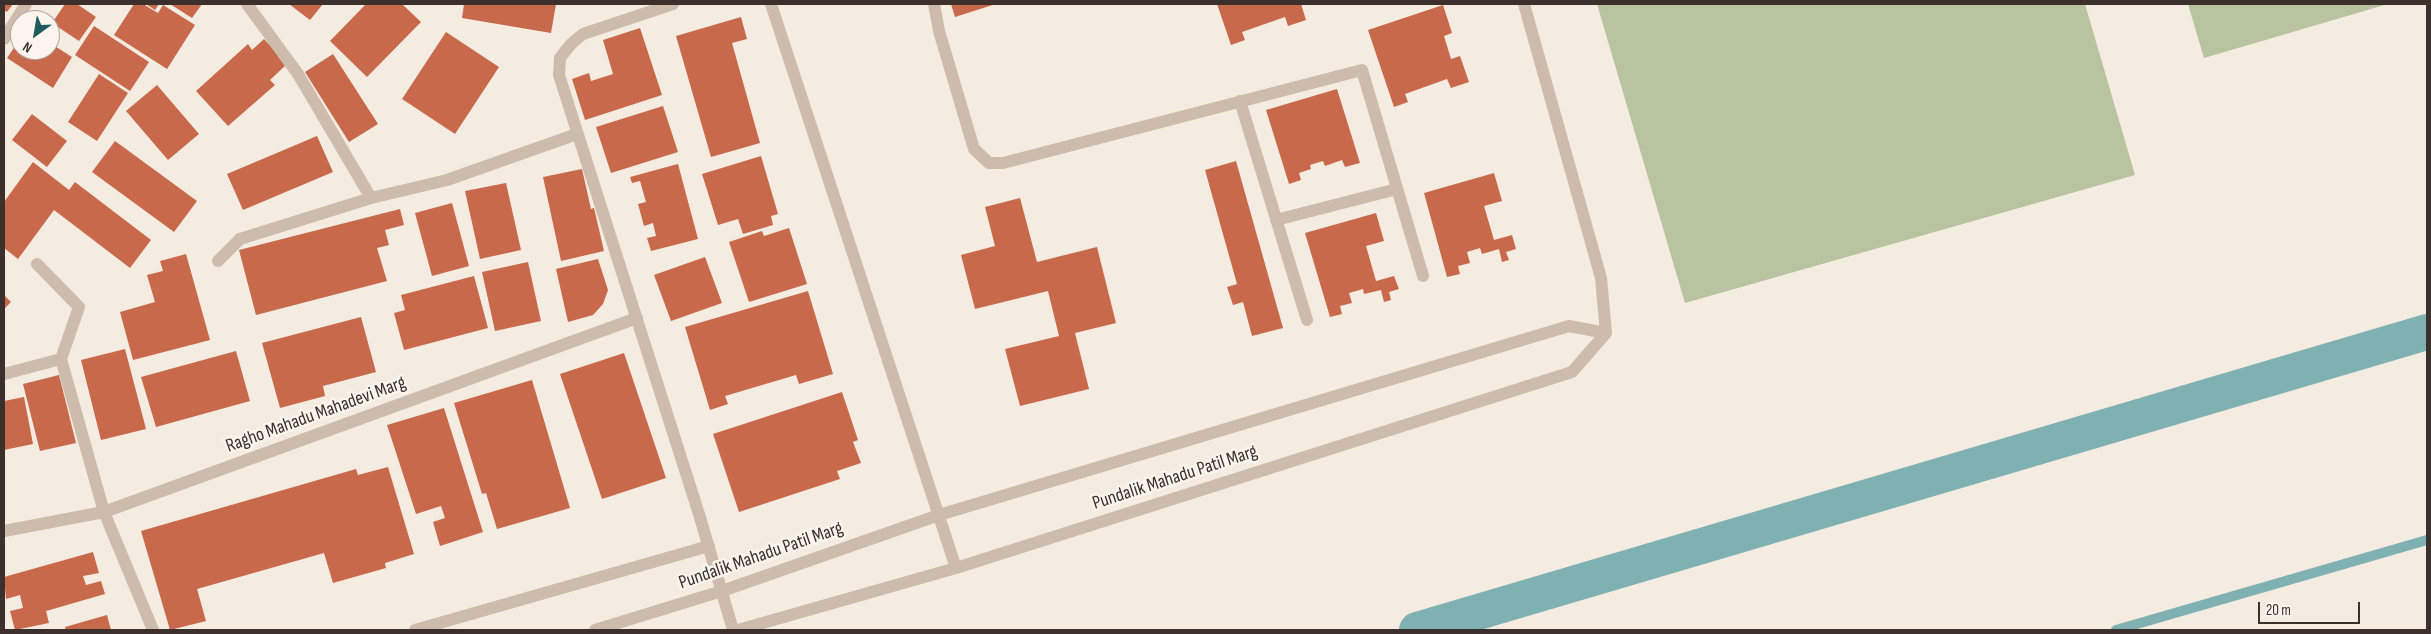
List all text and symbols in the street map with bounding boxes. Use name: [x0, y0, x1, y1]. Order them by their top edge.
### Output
north arrow: [10, 10, 60, 60]
text: N: [20, 38, 35, 56]
street label: Ragho Mahadu Mahadevi Marg: [223, 372, 409, 458]
street label: Pundalik Mahadu Patil Marg: [1090, 441, 1260, 515]
street label: Pundalik Mahadu Patil Marg: [676, 517, 846, 595]
scale bar: [2261, 592, 2364, 624]
text: 20 m: [2266, 601, 2291, 620]

